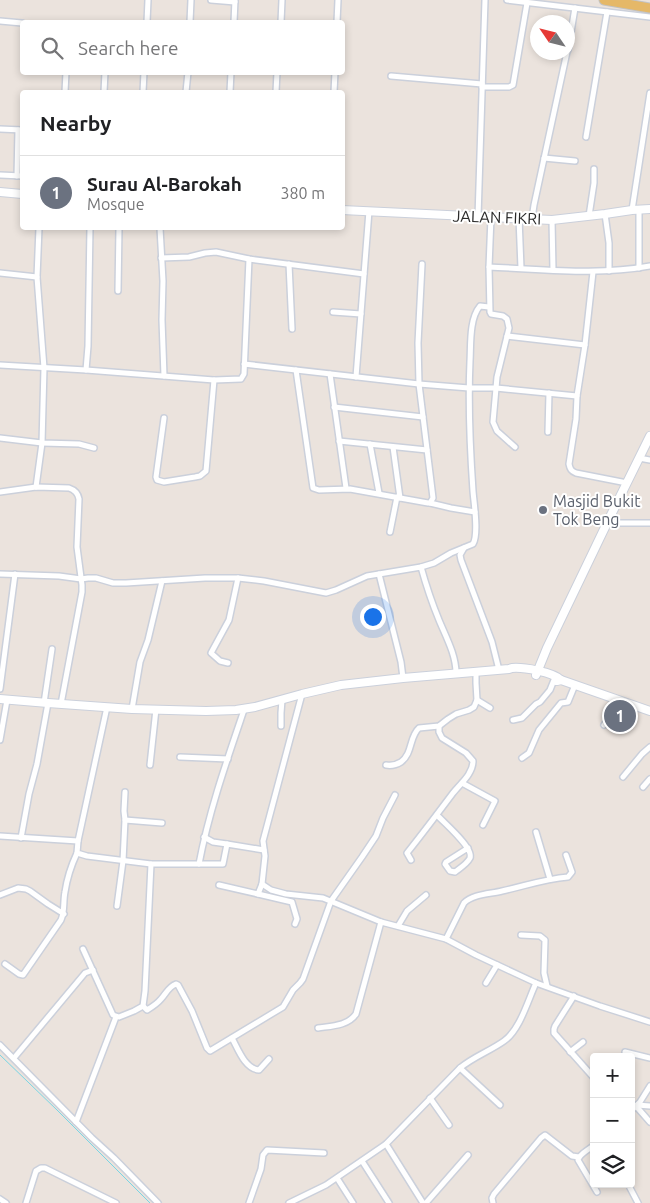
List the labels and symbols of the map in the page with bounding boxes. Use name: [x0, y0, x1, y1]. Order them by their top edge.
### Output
north arrow: [530, 15, 575, 60]
street label: JALAN FIKRI: [452, 206, 542, 228]
place label: Masjid Bukit Tok Beng: [553, 492, 641, 528]
marker: Masjid Bukit Tok Beng: [537, 504, 549, 516]
your location: [360, 604, 386, 630]
pin: 1: [604, 697, 636, 735]

